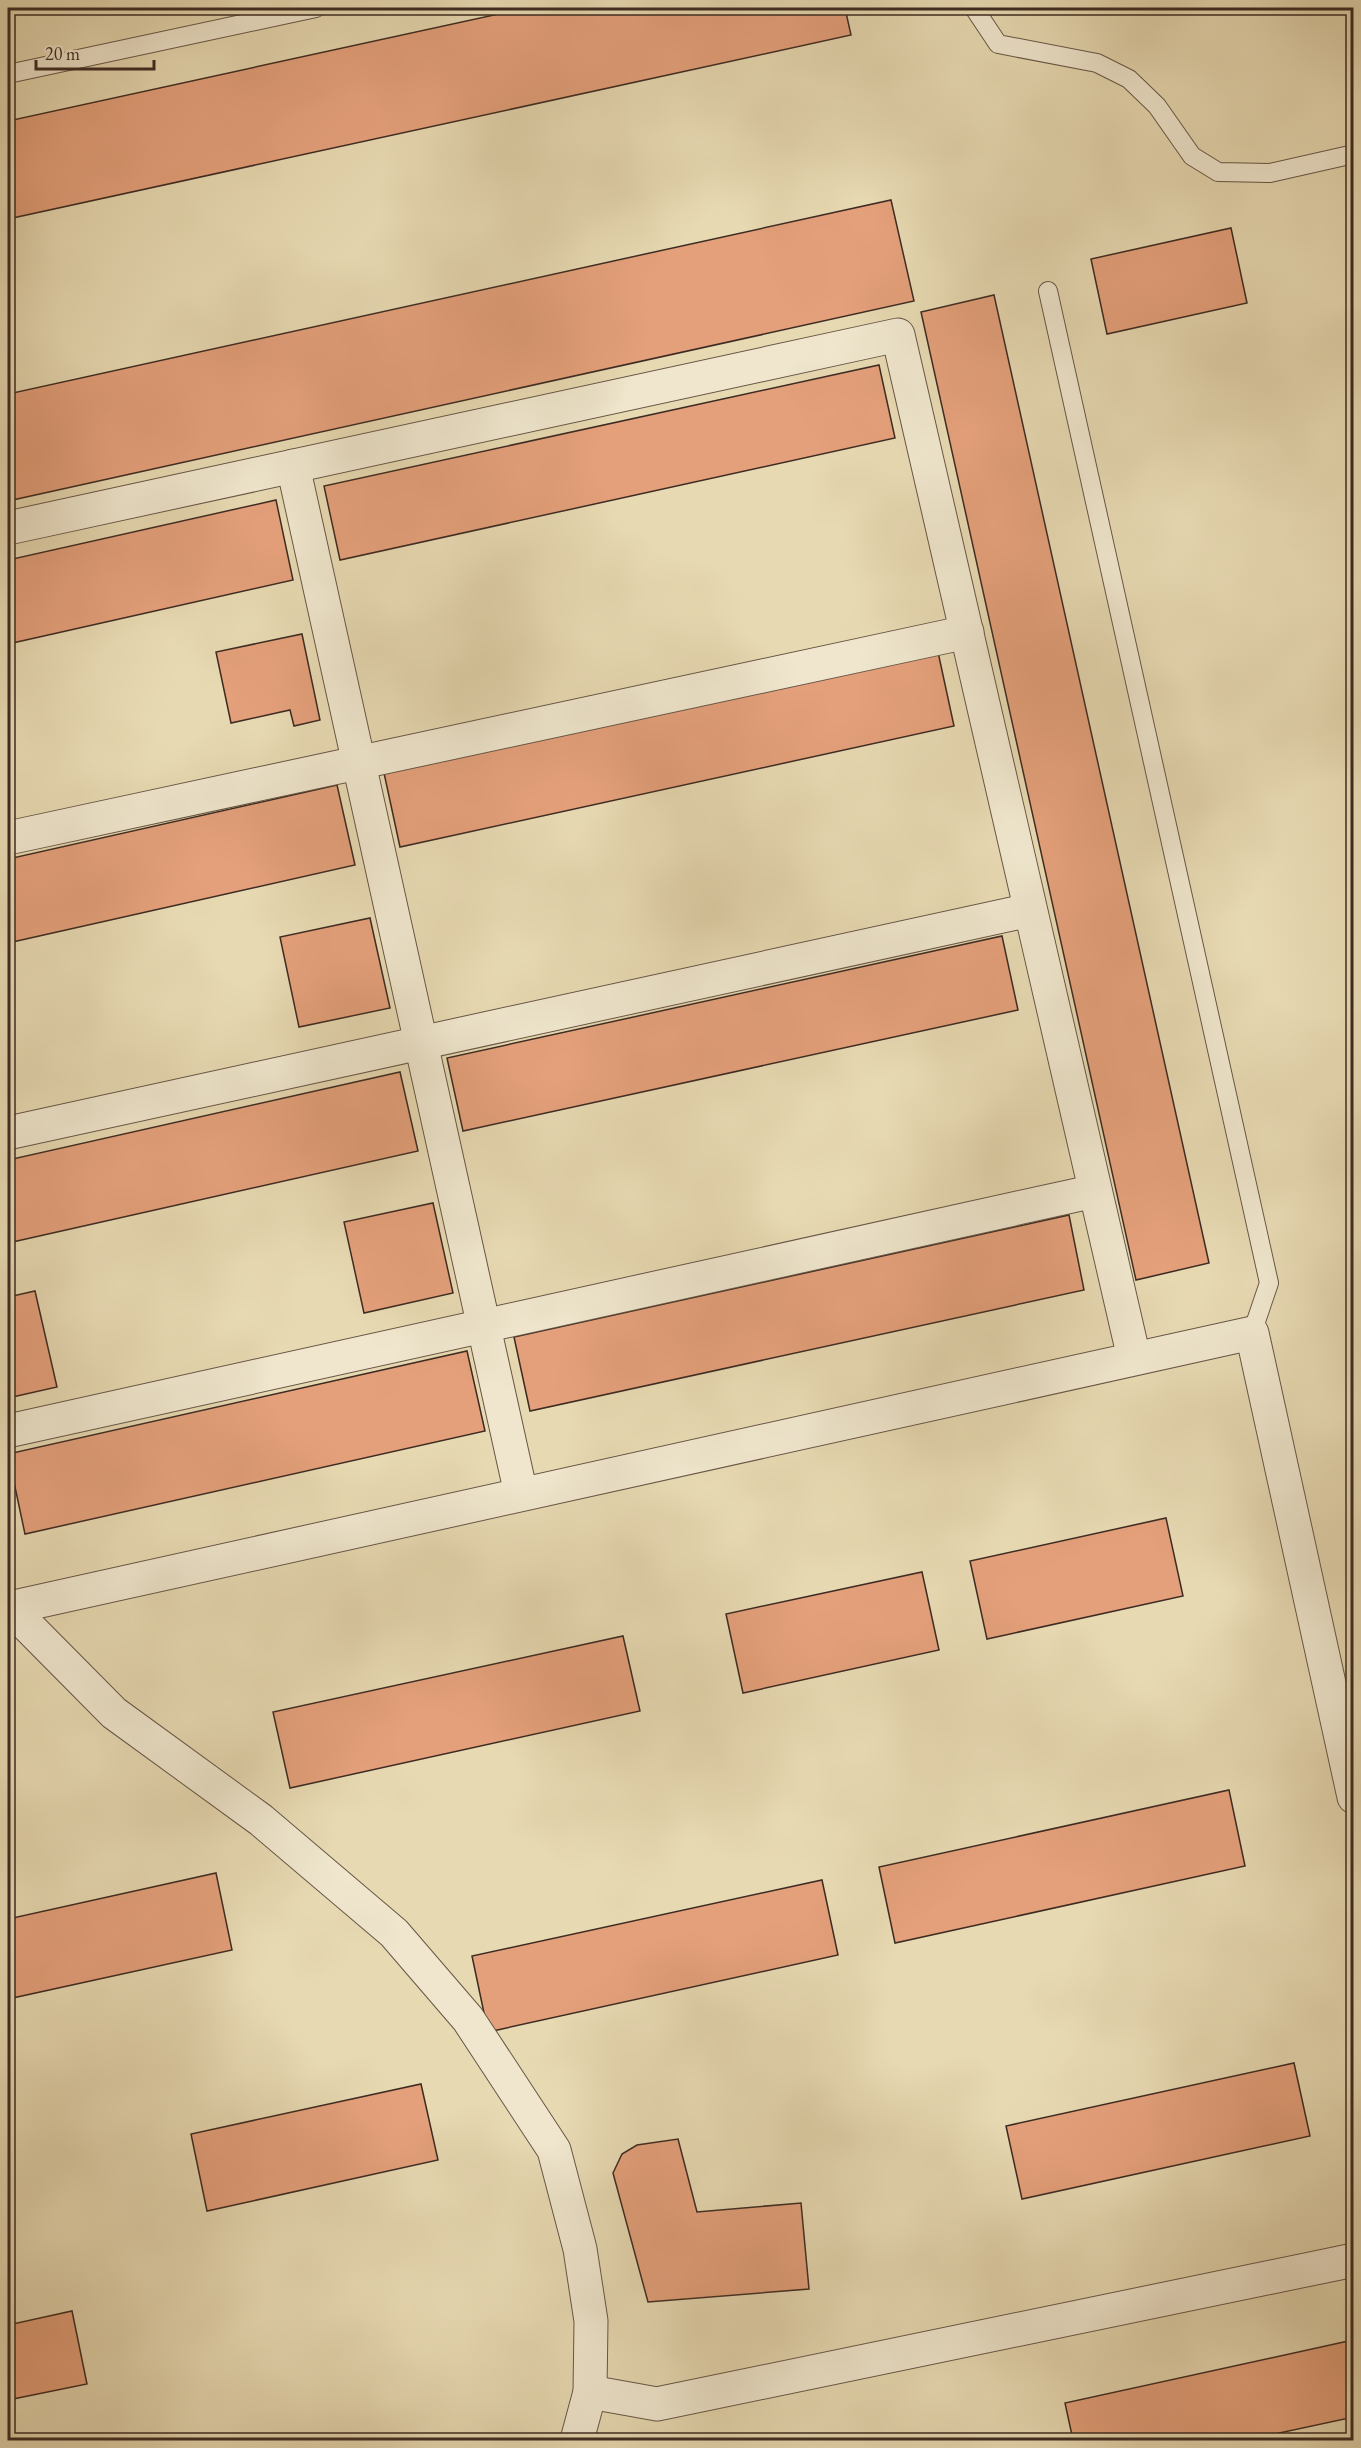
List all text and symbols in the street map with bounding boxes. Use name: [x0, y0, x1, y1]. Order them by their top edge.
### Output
scale bar: [36, 33, 154, 71]
text: 20 m: [45, 42, 80, 65]

